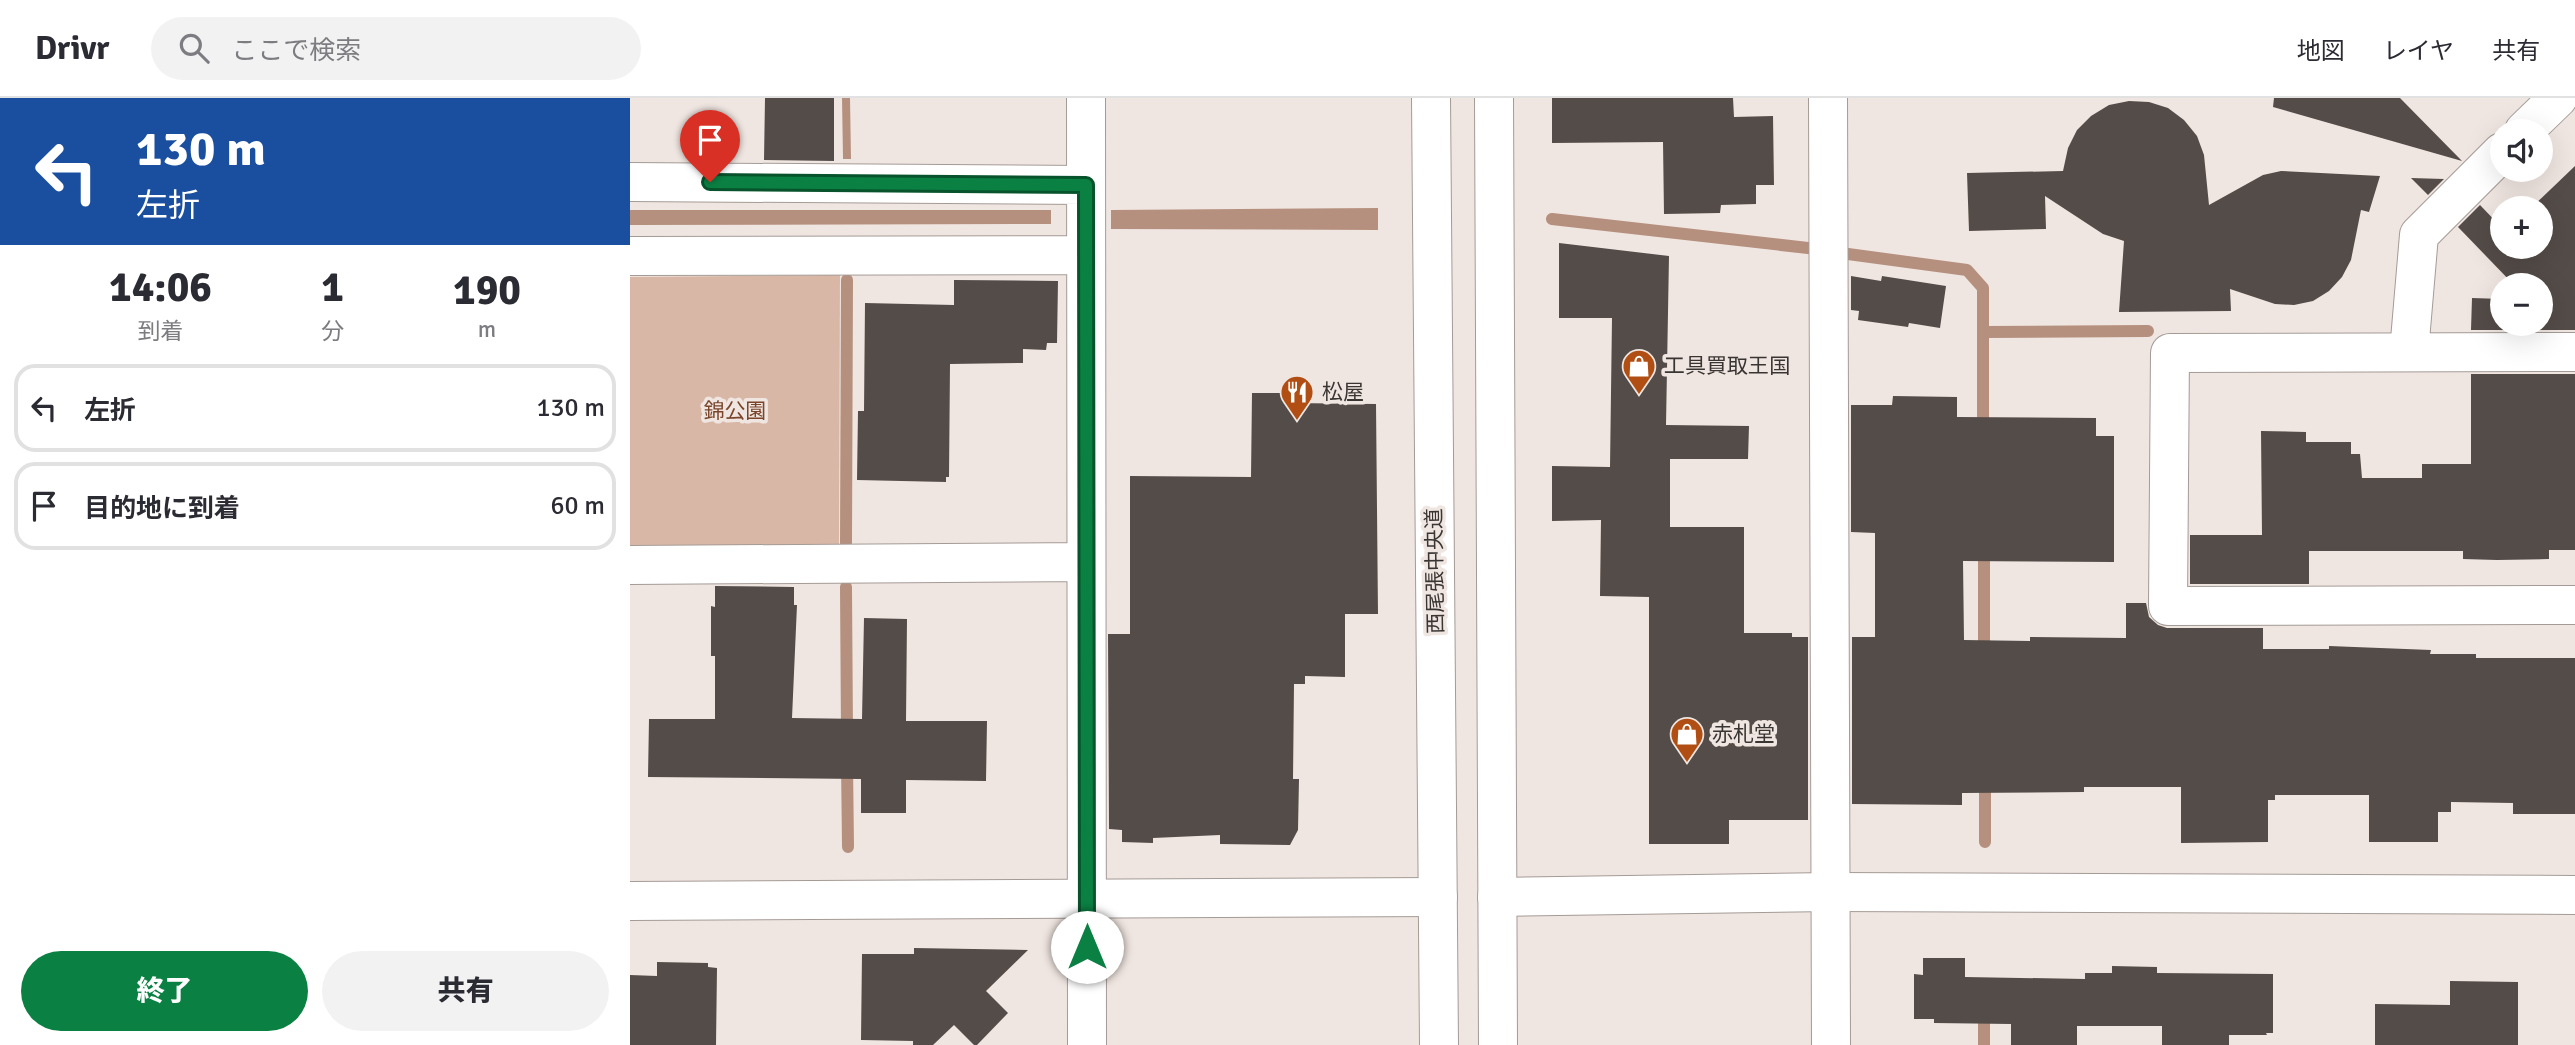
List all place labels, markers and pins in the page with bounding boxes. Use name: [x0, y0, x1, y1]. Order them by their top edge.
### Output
pin: [680, 110, 740, 182]
shop icon: 工具買取王国: [1620, 347, 1658, 396]
place label: 工具買取王国: [1664, 353, 1790, 379]
restaurant icon: 松屋: [1278, 373, 1316, 422]
place label: 松屋: [1322, 379, 1364, 405]
shop icon: 赤札堂: [1668, 715, 1706, 764]
place label: 赤札堂: [1712, 721, 1775, 747]

